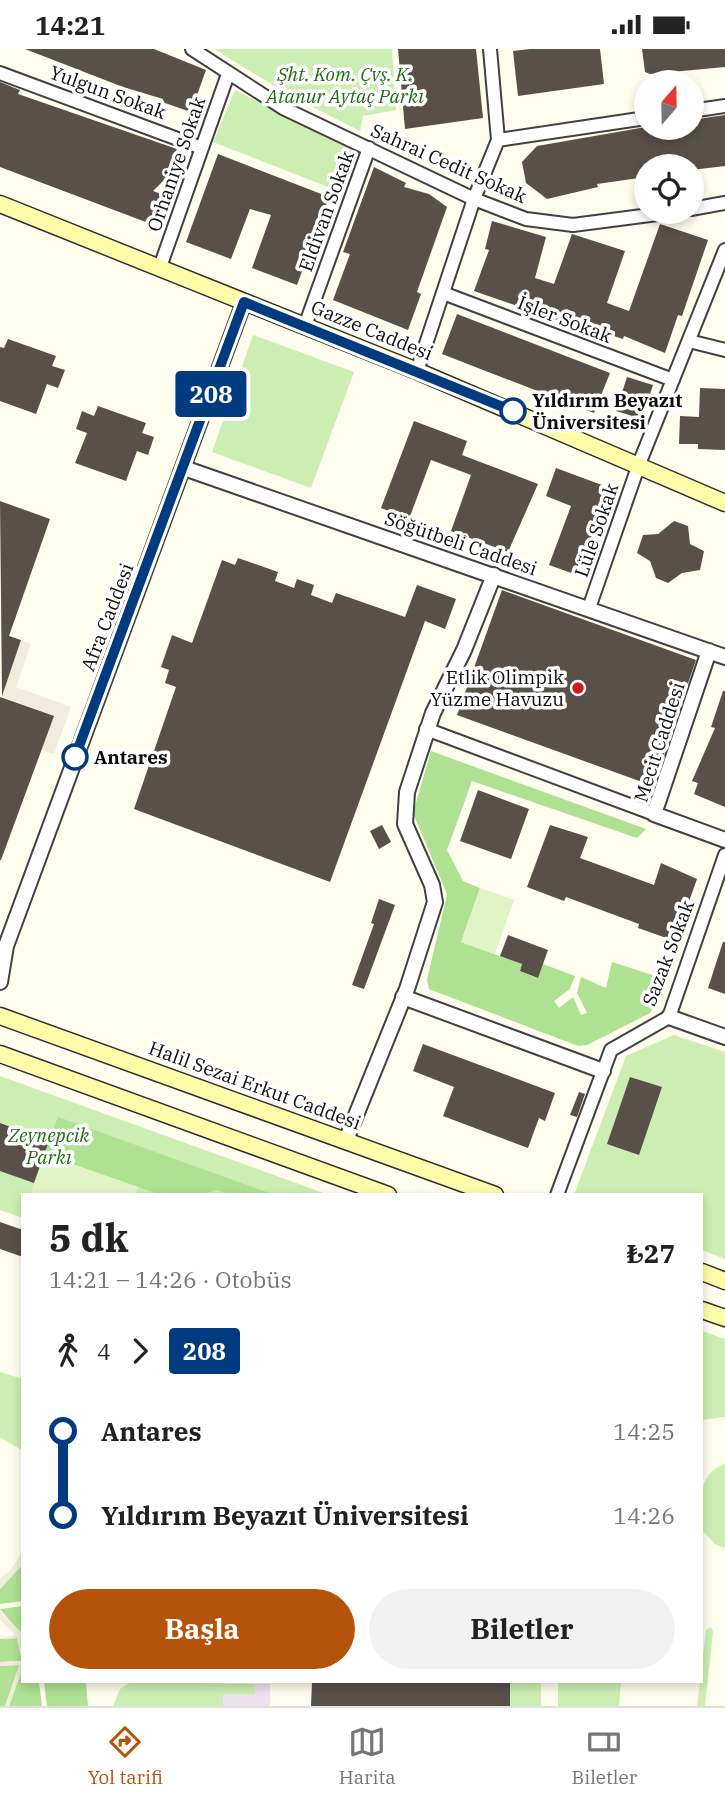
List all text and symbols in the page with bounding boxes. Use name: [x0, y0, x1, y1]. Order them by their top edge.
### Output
text: 14:21: [35, 8, 105, 42]
street label: Yulgun Sokak: [47, 60, 169, 124]
park label: Şht. Kom. Çvş. K. Atanur Aytaç Parkı: [264, 62, 424, 108]
north arrow: [634, 70, 704, 140]
map controls: [634, 70, 704, 224]
street label: Orhaniye Sokak: [142, 93, 210, 235]
street label: Sahrai Cedit Sokak: [367, 118, 531, 208]
street label: Eldivan Sokak: [293, 147, 359, 275]
button: locate: [634, 154, 704, 224]
street label: İşler Sokak: [514, 290, 616, 348]
street label: Gazze Caddesi: [308, 295, 436, 365]
line badge: 208: [171, 371, 251, 417]
text: 208: [189, 378, 233, 410]
place label: Yıldırım Beyazıt Üniversitesi: [532, 388, 682, 434]
marker: Yıldırım Beyazıt Üniversitesi: [500, 398, 526, 424]
street label: Lüle Sokak: [569, 480, 623, 580]
street label: Söğütbeli Caddesi: [382, 506, 540, 580]
street label: Afra Caddesi: [75, 560, 139, 674]
place label: Etlik Olimpik Yüzme Havuzu: [430, 665, 564, 711]
street label: Mecit Caddesi: [628, 679, 690, 805]
marker: Etlik Olimpik Yüzme Havuzu: [570, 680, 586, 696]
marker: Antares: [62, 744, 88, 770]
place label: Antares: [94, 745, 168, 769]
street label: Sazak Sokak: [637, 897, 699, 1009]
street label: Halil Sezai Erkut Caddesi: [146, 1035, 364, 1135]
park label: Zeynepcik Parkı: [7, 1123, 91, 1169]
text: 5 dk: [49, 1213, 128, 1262]
text: ₺27: [626, 1236, 675, 1270]
text: 14:21 – 14:26 · Otobüs: [49, 1264, 292, 1294]
icon: walk: [49, 1332, 87, 1370]
icon: forward: [121, 1332, 159, 1370]
text: 208: [183, 1335, 226, 1367]
text: 4: [97, 1336, 111, 1366]
text: Antares: [101, 1414, 202, 1448]
text: 14:25: [613, 1416, 675, 1446]
text: Yıldırım Beyazıt Üniversitesi: [101, 1498, 469, 1532]
text: 14:26: [613, 1500, 675, 1530]
button: Başla: [49, 1589, 355, 1669]
button: Biletler: [369, 1589, 675, 1669]
tab: Yol tarifi: [88, 1723, 163, 1789]
tab: Harita: [339, 1723, 396, 1789]
tab: Biletler: [571, 1723, 637, 1789]

